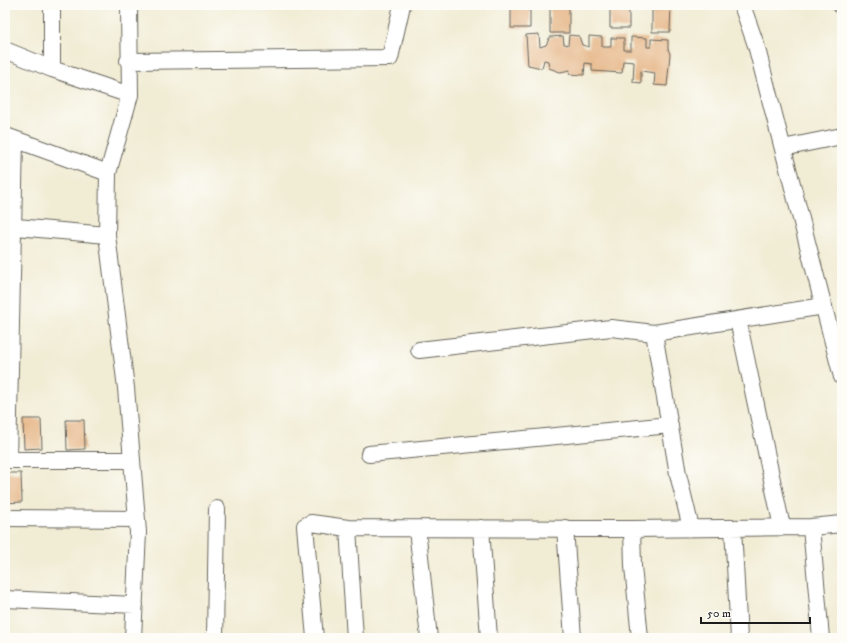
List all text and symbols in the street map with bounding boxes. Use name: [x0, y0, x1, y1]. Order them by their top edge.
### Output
scale bar: [701, 599, 810, 625]
text: 50 m: [707, 606, 731, 621]

